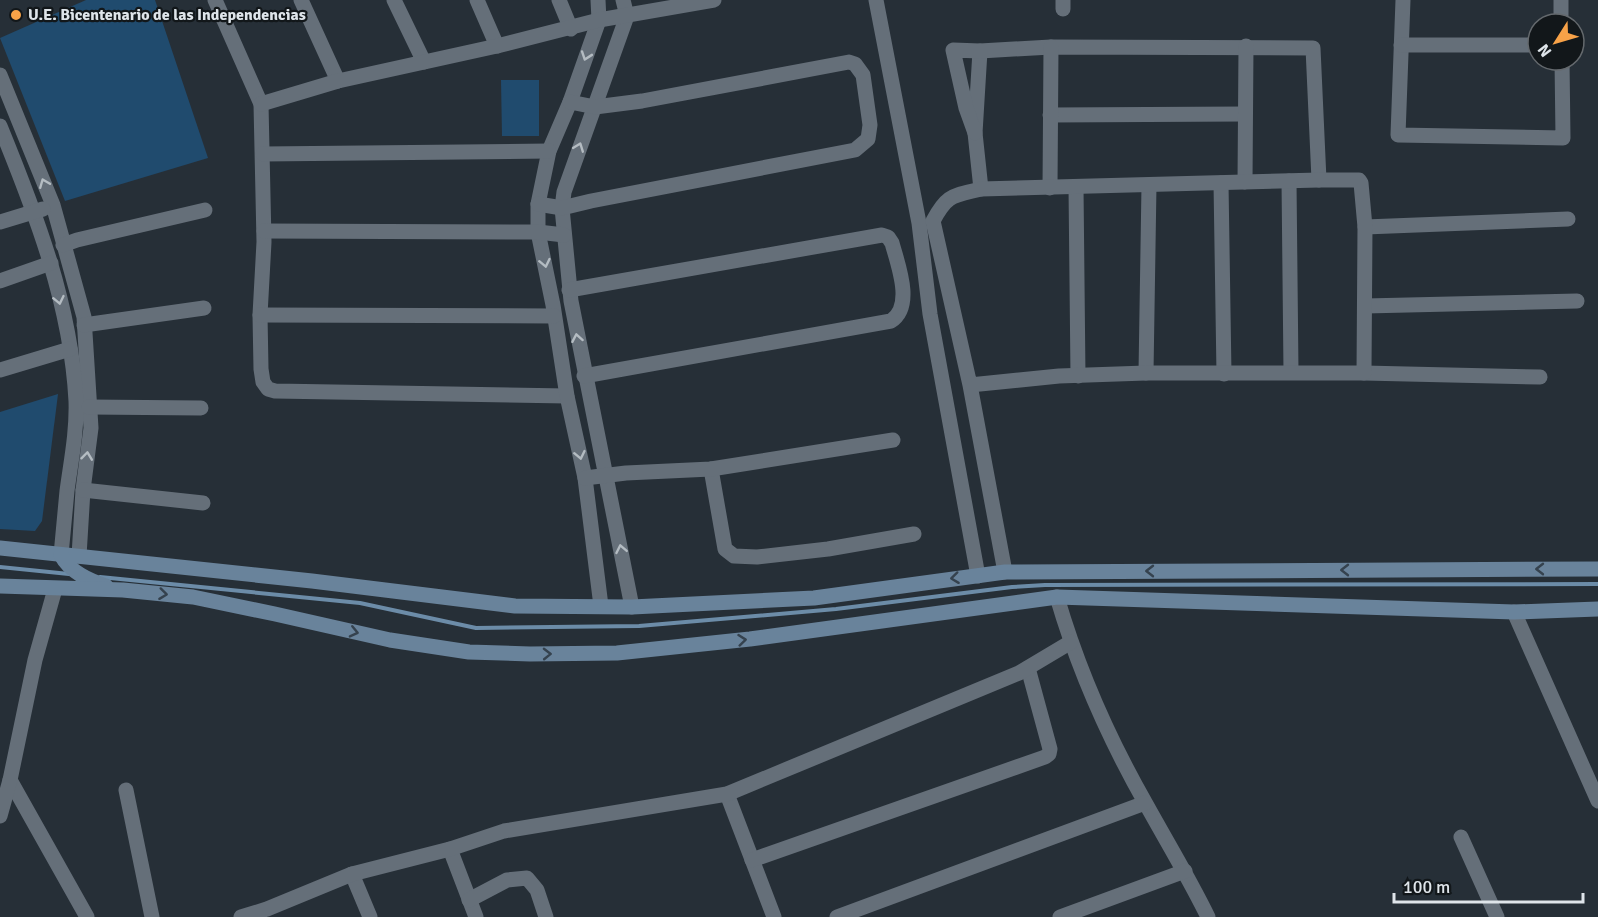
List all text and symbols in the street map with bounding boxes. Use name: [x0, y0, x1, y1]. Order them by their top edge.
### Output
place label: U.E. Bicentenario de las Independencias: [28, 5, 306, 25]
marker: U.E. Bicentenario de las Independencias: [9, 8, 23, 22]
north arrow: [1526, 12, 1586, 72]
text: N: [1533, 40, 1556, 61]
one-way arrow: [581, 50, 594, 61]
one-way arrow: [572, 142, 585, 153]
one-way arrow: [39, 179, 51, 190]
one-way arrow: [538, 258, 551, 268]
one-way arrow: [52, 295, 65, 305]
one-way arrow: [571, 333, 584, 343]
one-way arrow: [573, 450, 586, 460]
one-way arrow: [81, 451, 93, 460]
one-way arrow: [615, 545, 628, 555]
one-way arrow: [1535, 563, 1544, 575]
one-way arrow: [1340, 564, 1349, 576]
one-way arrow: [1145, 565, 1154, 577]
one-way arrow: [950, 572, 959, 584]
one-way arrow: [159, 587, 168, 599]
one-way arrow: [349, 625, 359, 638]
one-way arrow: [737, 634, 746, 647]
one-way arrow: [543, 648, 552, 660]
scale bar: [1394, 866, 1583, 904]
text: 100 m: [1403, 876, 1450, 898]

